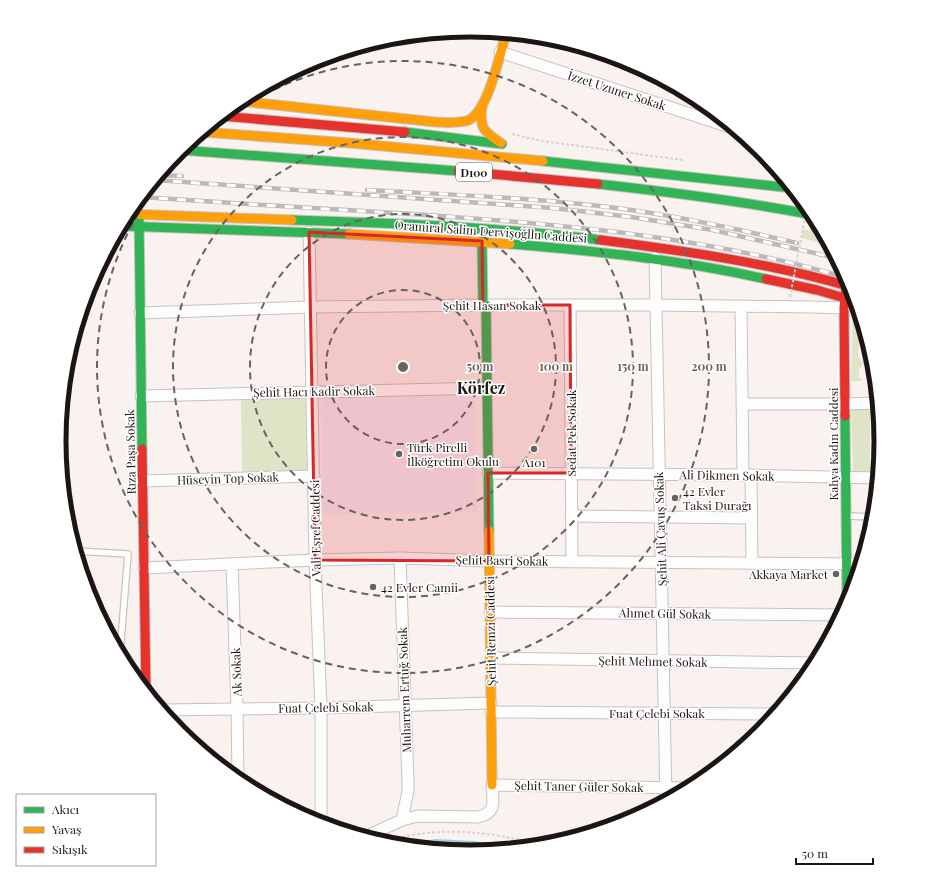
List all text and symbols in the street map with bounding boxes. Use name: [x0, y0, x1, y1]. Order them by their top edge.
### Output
street label: İzzet Uzuner Sokak: [566, 67, 669, 114]
road number: D100: [456, 163, 492, 181]
street label: Oramiral Salim Dervişoğllu Caddesi: [394, 216, 588, 246]
street label: Şehit Hasan Sokak: [443, 297, 542, 313]
text: 50 m: [467, 358, 494, 374]
text: 100 m: [539, 358, 573, 374]
text: 150 m: [617, 358, 649, 374]
text: 200 m: [691, 358, 727, 374]
centre of rings: [396, 360, 410, 374]
district label: Körfez: [457, 377, 506, 398]
street label: Şehit Hacı Kadir Sokak: [253, 382, 375, 400]
street label: Kahya Kadın Caddesi: [825, 387, 841, 501]
street label: Sedat Pek Sokak: [563, 389, 579, 476]
street label: Rıza Paşa Sokak: [121, 409, 139, 495]
place label: Türk Pirelli İlköğretim Okulu: [407, 439, 499, 469]
marker: A101: [529, 444, 539, 454]
marker: Türk Pirelli İlköğretim Okulu: [394, 449, 404, 459]
place label: A101: [521, 454, 546, 470]
street label: Ali Dikmen Sokak: [678, 466, 775, 484]
street label: Hüseyin Top Sokak: [177, 468, 280, 488]
street label: Şehit Ali Çavuş Sokak: [650, 471, 670, 587]
street label: Vali Eşref Caddesi: [306, 479, 324, 577]
place label: 42 Evler Taksi Durağı: [683, 483, 752, 513]
marker: 42 Evler Taksi Durağı: [670, 493, 680, 503]
street label: Şehit Basri Sokak: [455, 551, 549, 569]
place label: Akkaya Market: [748, 566, 829, 582]
marker: Akkaya Market: [831, 569, 841, 579]
street label: Şehit Remzi Caddesi: [481, 575, 499, 686]
place label: 42 Evler Camii: [381, 579, 458, 595]
marker: 42 Evler Camii: [368, 582, 378, 592]
street label: Ahmet Gül Sokak: [618, 604, 712, 622]
street label: Muharrem Ertuğ Sokak: [394, 627, 414, 753]
street label: Ak Sokak: [227, 647, 245, 698]
street label: Şehit Mehmet Sokak: [598, 652, 708, 670]
street label: Fuat Çelebi Sokak: [278, 698, 374, 716]
street label: Fuat Çelebi Sokak: [609, 705, 705, 721]
street label: Şehit Taner Güler Sokak: [514, 777, 644, 795]
legend: [16, 794, 156, 866]
text: Akıcı: [51, 801, 80, 817]
text: Yavaş: [51, 821, 81, 837]
scale bar: [796, 840, 873, 866]
text: Sıkışık: [52, 841, 88, 857]
text: 50 m: [802, 845, 828, 861]

